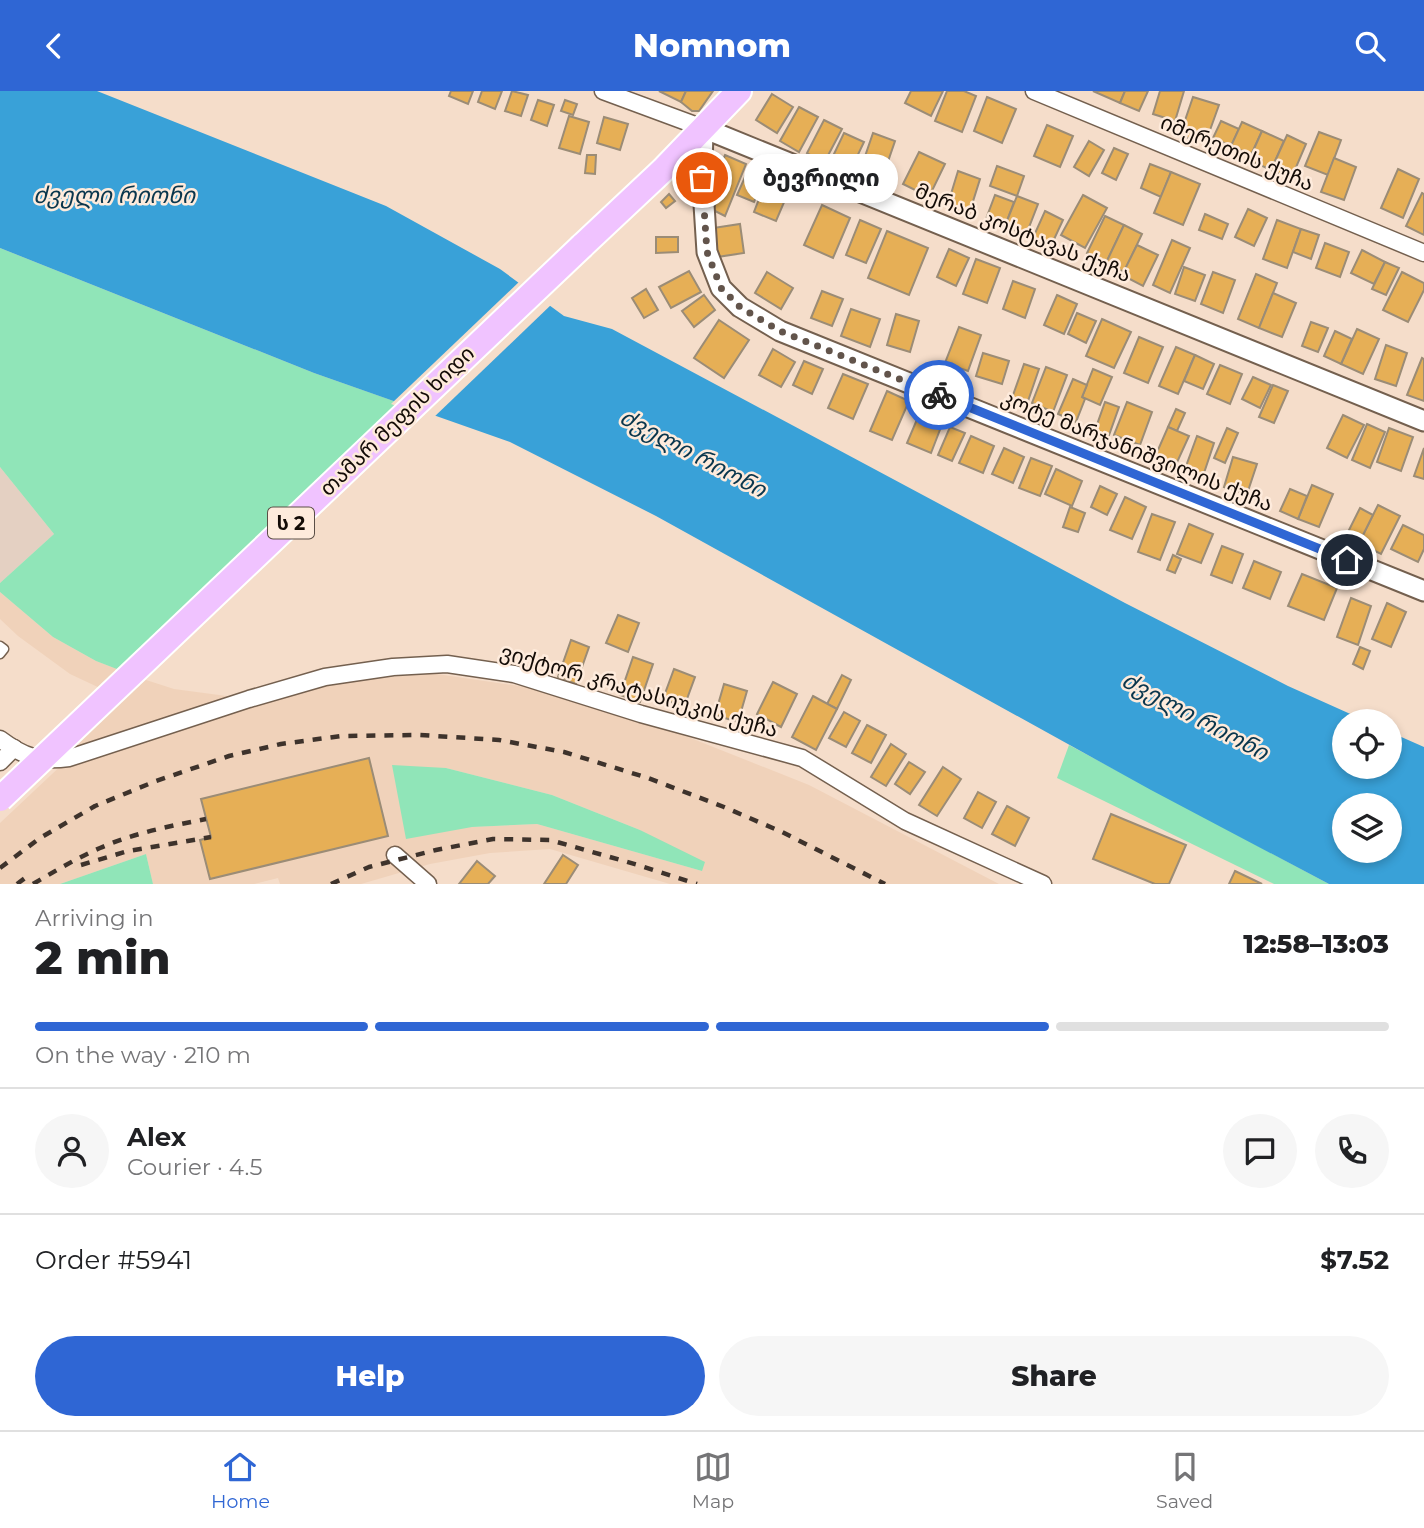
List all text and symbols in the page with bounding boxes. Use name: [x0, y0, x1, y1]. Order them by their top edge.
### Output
text: Nomnom: [633, 26, 791, 65]
icon: back: [35, 27, 73, 65]
icon: search: [1351, 27, 1389, 65]
street label: იმერეთის ქუჩა: [1157, 109, 1317, 196]
pin: [672, 148, 732, 208]
callout: ბევრილი: [744, 153, 898, 203]
icon: bag: [683, 159, 721, 197]
text: ბევრილი: [762, 164, 880, 192]
street label: მერაბ კოსტავას ქუჩა: [912, 178, 1135, 287]
water label: ძველი რიონი: [33, 181, 196, 209]
street label: თამარ მეფის ხიდი: [314, 340, 480, 502]
courier: [904, 360, 974, 430]
icon: bike: [920, 376, 958, 414]
street label: კოტე მარჯანიშვილის ქუჩა: [998, 385, 1276, 517]
water label: ძველი რიონი: [615, 403, 772, 504]
road number: ს 2: [268, 507, 314, 539]
pin: [1317, 530, 1377, 590]
icon: home: [1328, 541, 1366, 579]
street label: ვიქტორ კრატასიუკის ქუჩა: [497, 639, 781, 742]
water label: ძველი რიონი: [1117, 666, 1274, 767]
map controls: [1332, 709, 1402, 863]
button: locate: [1332, 709, 1402, 779]
button: layers: [1332, 793, 1402, 863]
text: Arriving in: [35, 904, 154, 932]
text: 12:58–13:03: [1243, 928, 1389, 960]
text: 2 min: [35, 929, 170, 986]
text: On the way · 210 m: [35, 1041, 251, 1069]
button: person: [35, 1114, 109, 1188]
button: chat: [1223, 1114, 1297, 1188]
button: phone: [1315, 1114, 1389, 1188]
text: Alex: [127, 1121, 186, 1153]
text: Courier · 4.5: [127, 1153, 262, 1181]
text: Order #5941: [35, 1244, 192, 1276]
text: $7.52: [1320, 1244, 1389, 1276]
button: Help: [35, 1336, 705, 1416]
button: Share: [719, 1336, 1389, 1416]
tab: Home: [211, 1448, 270, 1513]
tab: Map: [692, 1448, 734, 1513]
tab: Saved: [1156, 1448, 1213, 1513]

